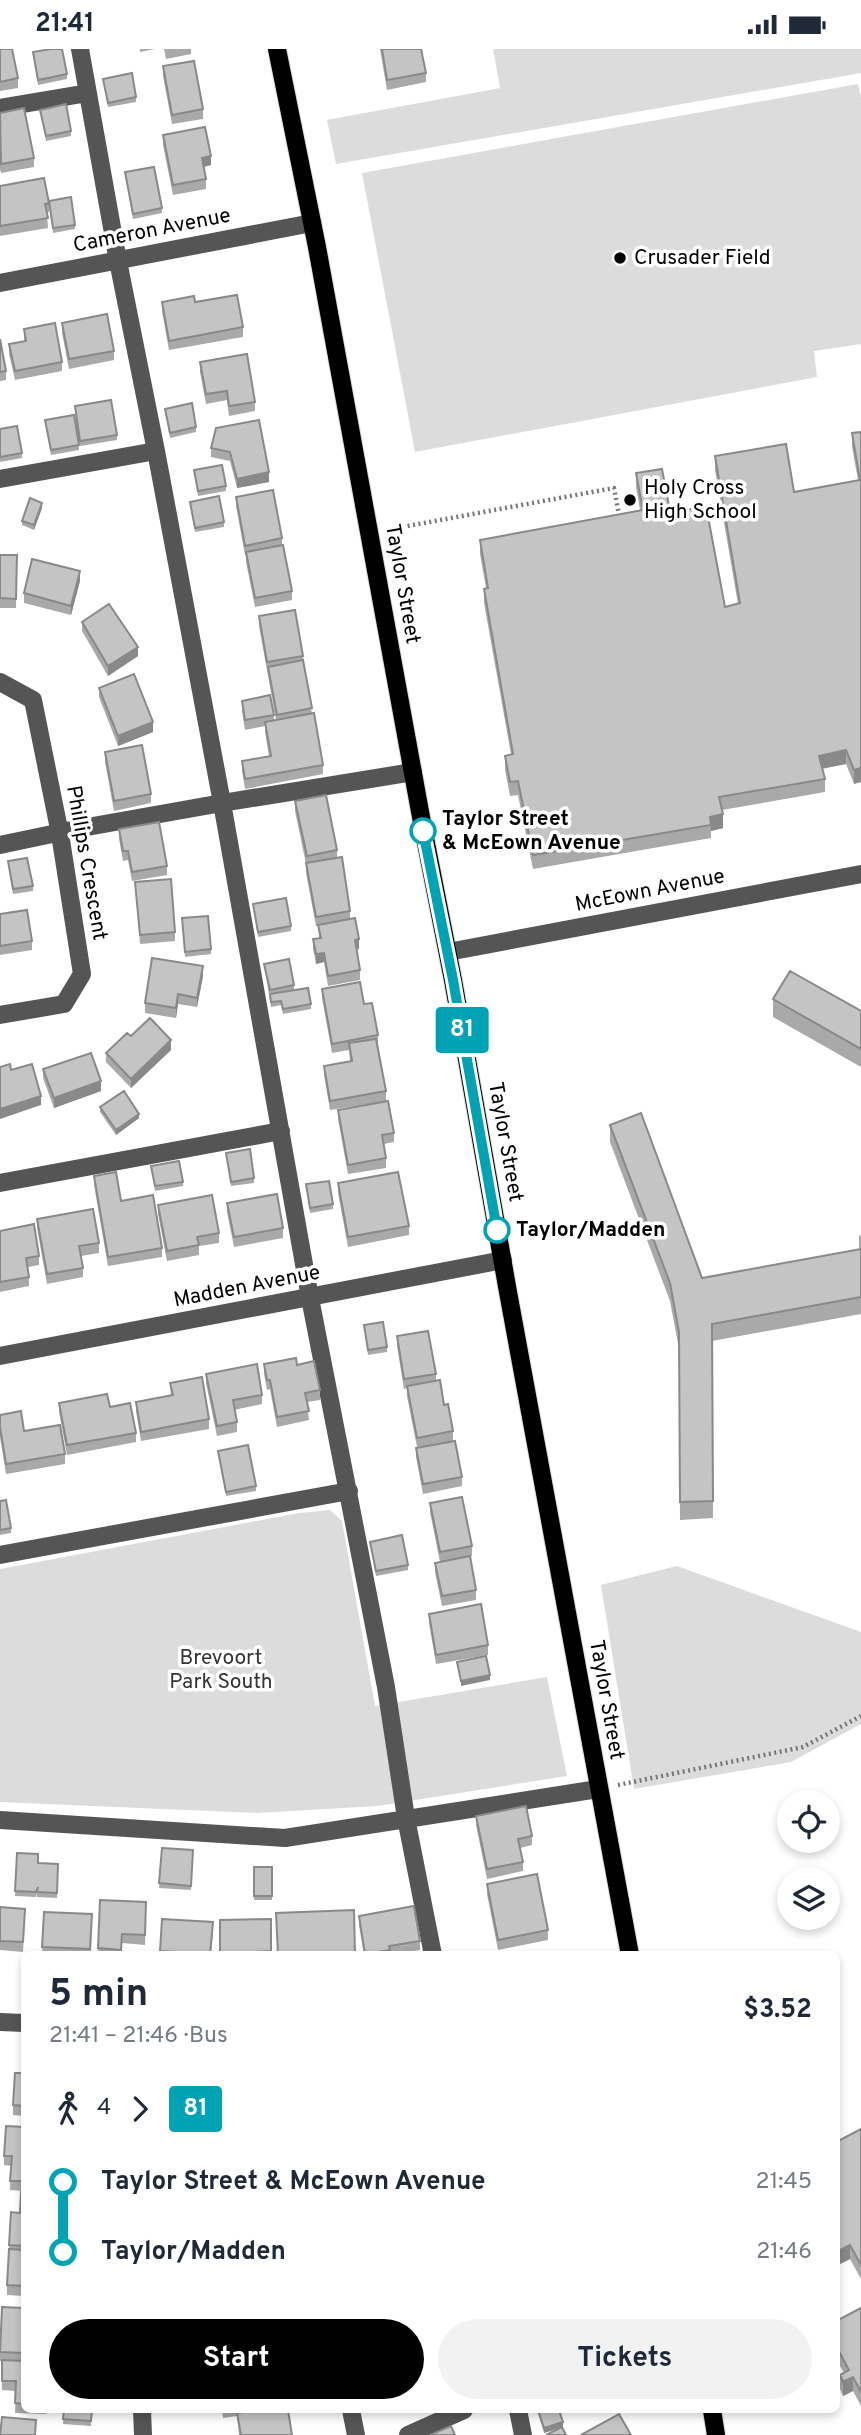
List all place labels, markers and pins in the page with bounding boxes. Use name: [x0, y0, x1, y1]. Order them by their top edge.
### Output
place label: Crusader Field: [634, 245, 771, 272]
marker: Crusader Field: [612, 250, 628, 266]
place label: Holy Cross High School: [644, 475, 757, 526]
marker: Holy Cross High School: [622, 492, 638, 508]
place label: Taylor Street & McEown Avenue: [442, 806, 621, 857]
marker: Taylor Street & McEown Avenue: [410, 818, 436, 844]
marker: Taylor/Madden: [484, 1217, 510, 1243]
place label: Taylor/Madden: [516, 1217, 665, 1244]

